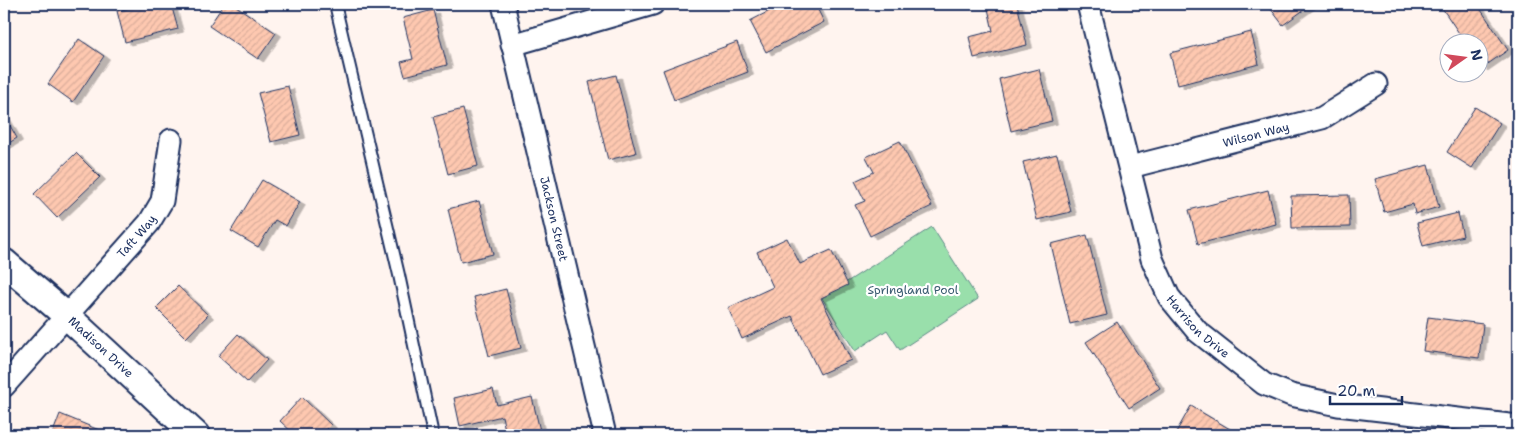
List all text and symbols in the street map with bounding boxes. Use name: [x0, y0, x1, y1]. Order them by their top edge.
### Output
north arrow: [1440, 32, 1490, 82]
text: N: [1467, 47, 1487, 62]
street label: Wilson Way: [1221, 119, 1291, 151]
street label: Jackson Street: [536, 175, 572, 263]
street label: Taft Way: [114, 212, 160, 261]
park label: Springland Pool: [868, 282, 959, 298]
street label: Harrison Drive: [1163, 292, 1233, 362]
street label: Madison Drive: [65, 313, 137, 382]
scale bar: [1330, 374, 1402, 406]
text: 20 m: [1337, 381, 1376, 401]

